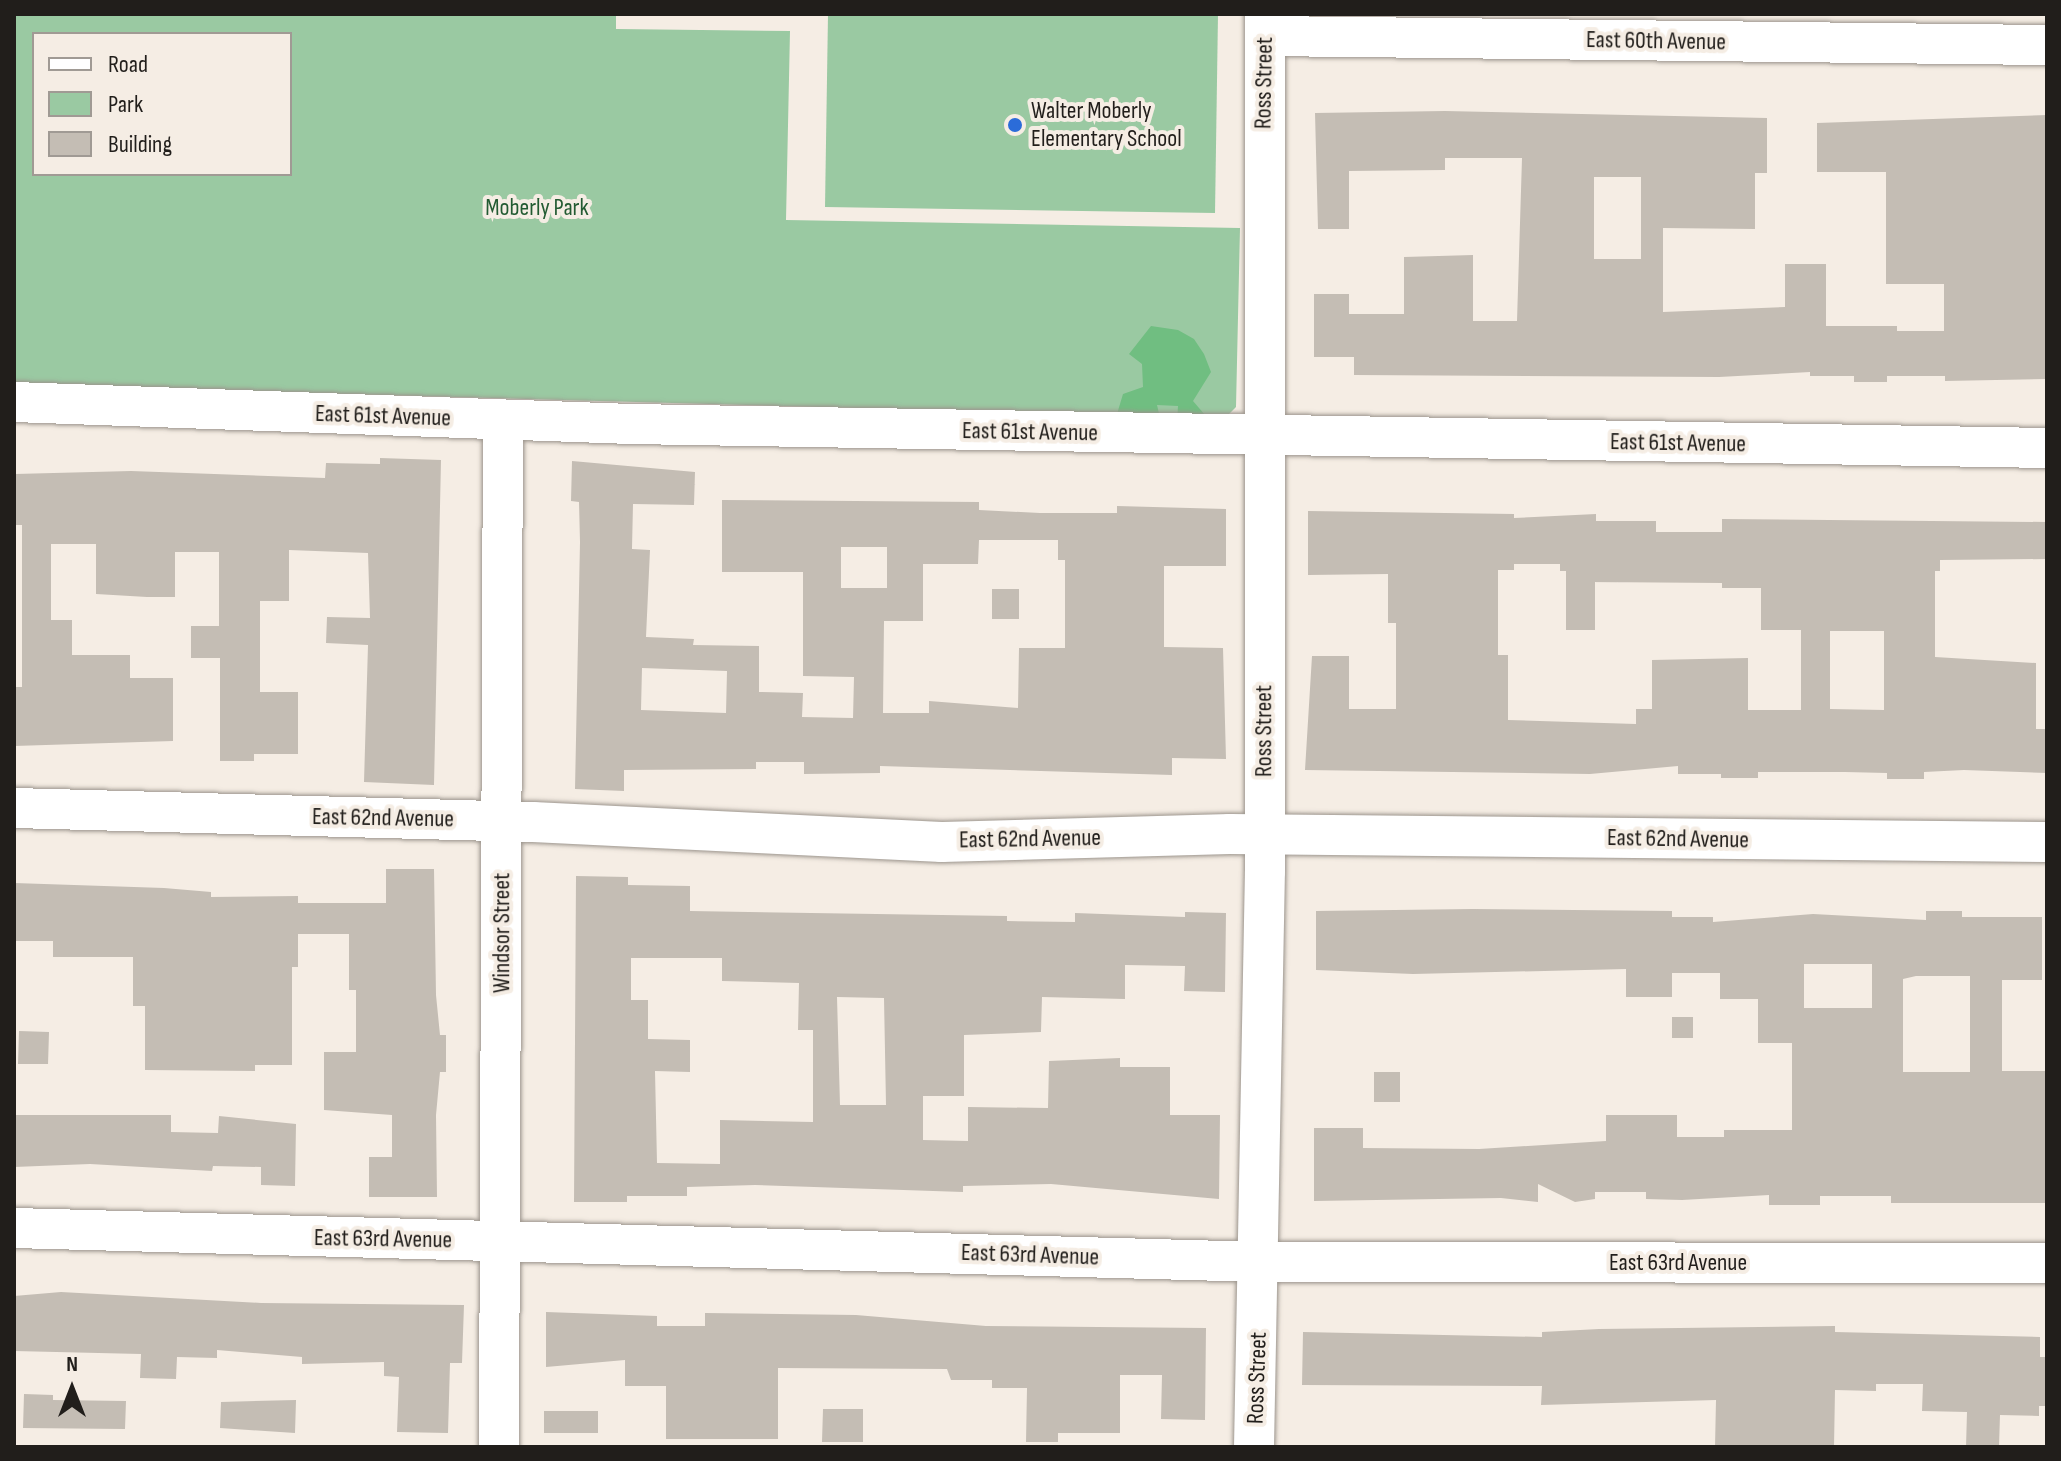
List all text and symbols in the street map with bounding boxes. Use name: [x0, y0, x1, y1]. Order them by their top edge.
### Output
street label: East 60th Avenue: [1586, 25, 1726, 57]
legend: [32, 32, 292, 176]
street label: Ross Street: [1249, 37, 1279, 129]
text: Road: [108, 50, 148, 79]
text: Park: [108, 90, 143, 119]
place label: Walter Moberly Elementary School: [1031, 97, 1182, 153]
marker: Walter Moberly Elementary School: [1006, 116, 1024, 134]
text: Building: [108, 130, 172, 159]
park label: Moberly Park: [485, 194, 589, 222]
street label: East 61st Avenue: [315, 399, 451, 433]
street label: East 61st Avenue: [962, 416, 1098, 448]
street label: East 61st Avenue: [1610, 427, 1746, 459]
street label: Ross Street: [1250, 685, 1278, 777]
street label: East 62nd Avenue: [312, 802, 454, 834]
street label: East 62nd Avenue: [959, 823, 1101, 855]
street label: East 62nd Avenue: [1607, 823, 1749, 855]
street label: Windsor Street: [488, 873, 516, 993]
street label: East 63rd Avenue: [314, 1223, 452, 1255]
street label: East 63rd Avenue: [960, 1238, 1100, 1272]
street label: East 63rd Avenue: [1609, 1249, 1747, 1277]
street label: Ross Street: [1241, 1331, 1273, 1425]
north arrow: [32, 1349, 112, 1429]
text: N: [66, 1351, 78, 1378]

